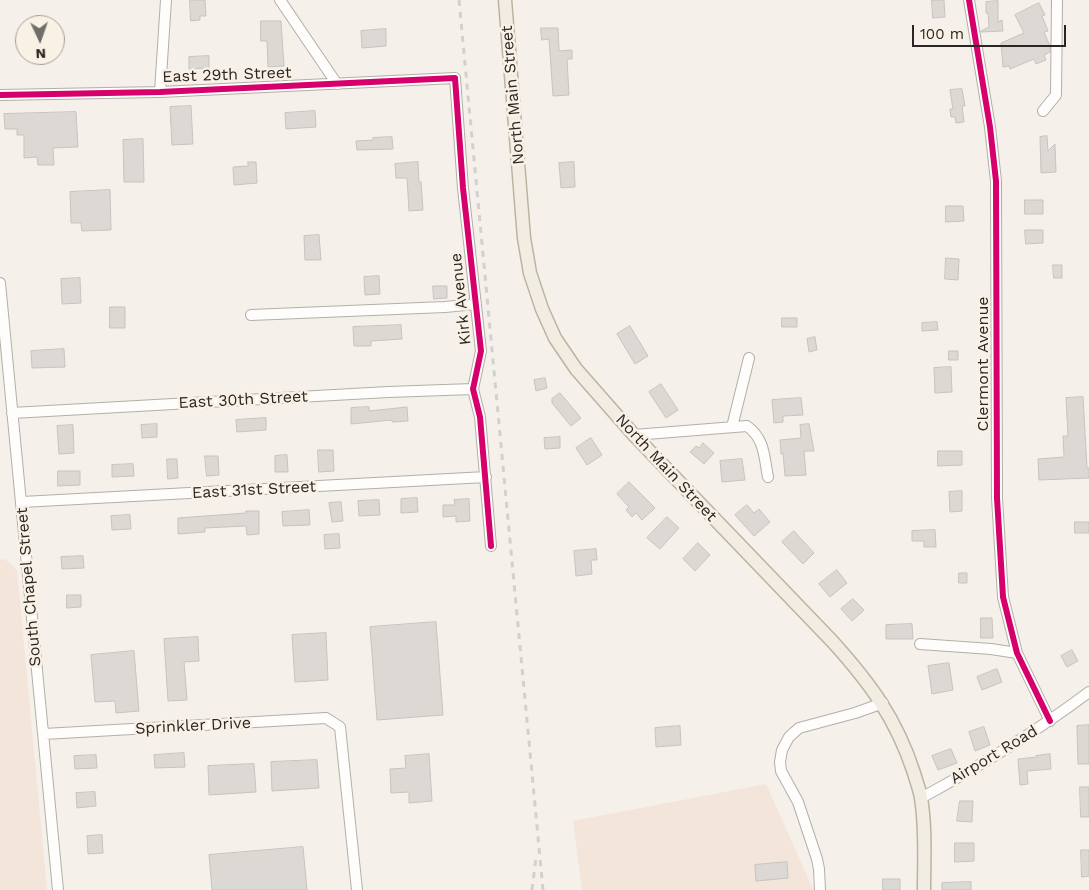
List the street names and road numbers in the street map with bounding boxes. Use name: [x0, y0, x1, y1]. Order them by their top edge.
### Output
street label: North Main Street: [497, 25, 529, 165]
street label: East 29th Street: [162, 63, 292, 87]
street label: Kirk Avenue: [447, 252, 475, 346]
street label: Clermont Avenue: [973, 296, 993, 432]
street label: East 30th Street: [178, 387, 308, 413]
street label: North Main Street: [611, 410, 721, 526]
street label: East 31st Street: [191, 477, 317, 503]
street label: South Chapel Street: [12, 507, 46, 667]
street label: Sprinkler Drive: [135, 713, 251, 739]
street label: Airport Road: [947, 721, 1041, 789]

